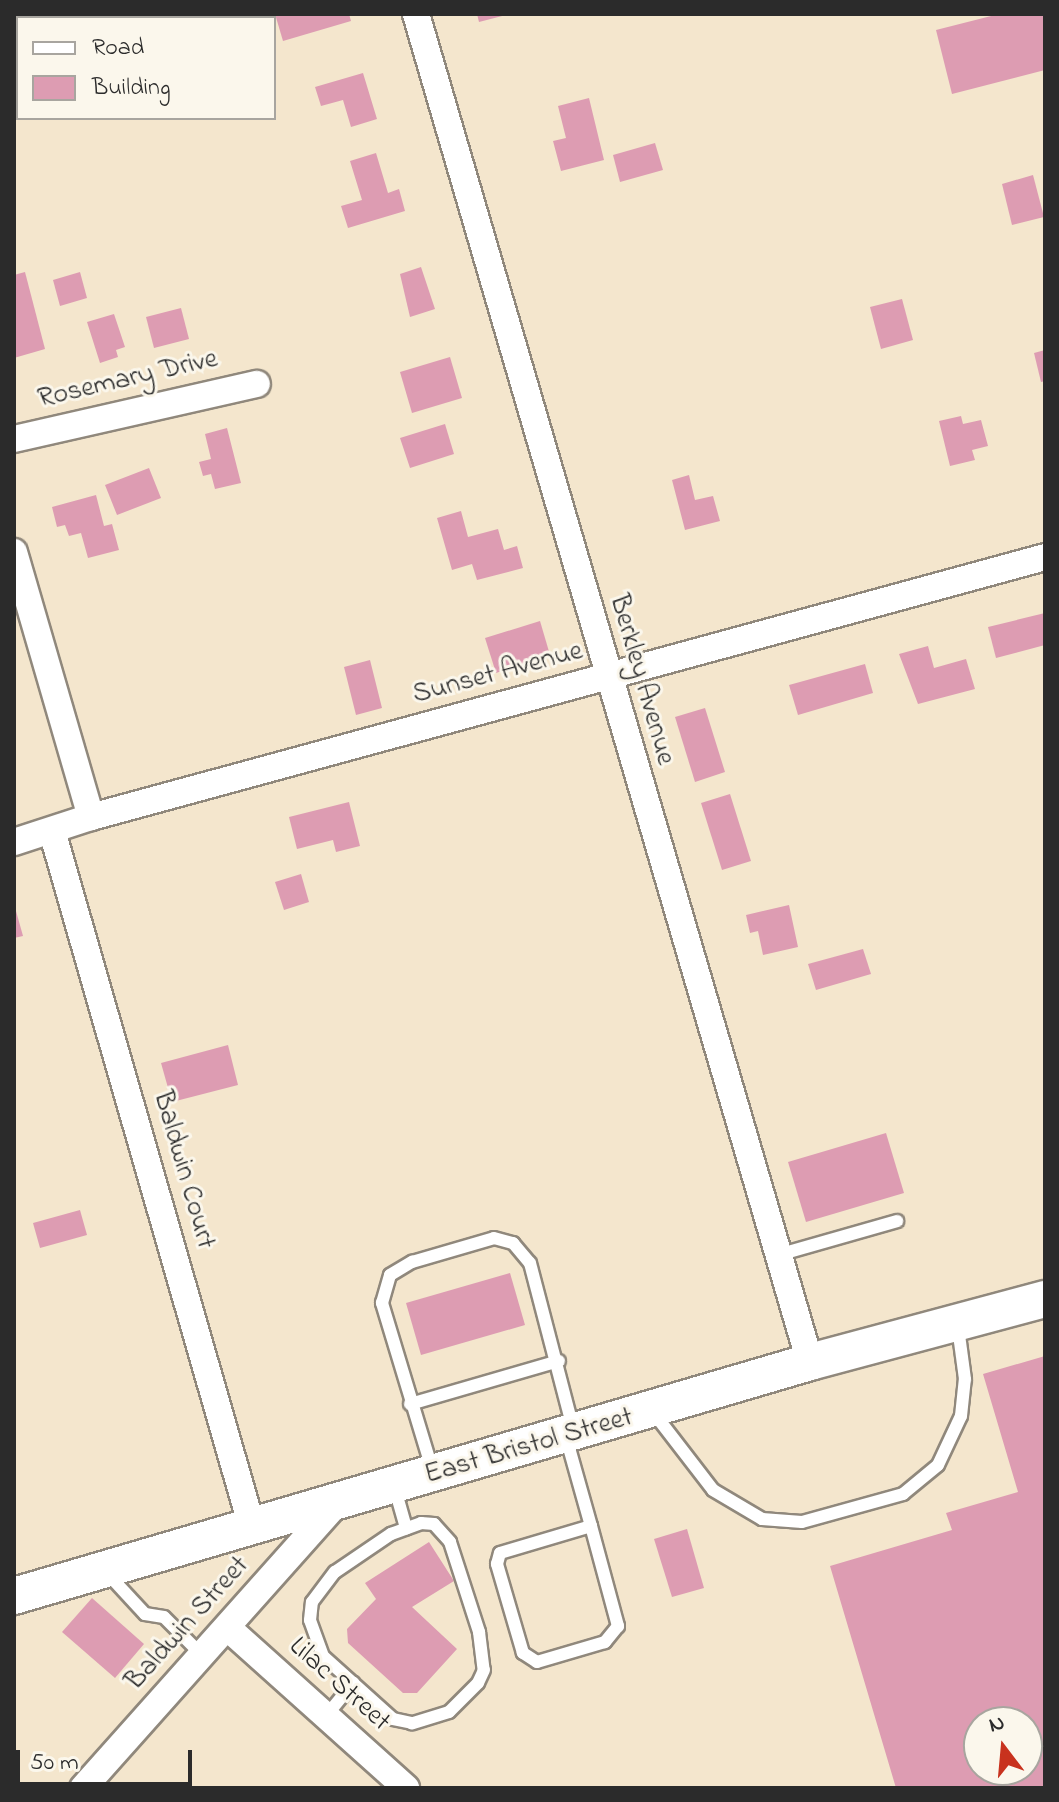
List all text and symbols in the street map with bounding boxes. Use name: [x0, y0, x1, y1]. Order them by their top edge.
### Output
legend: [16, 16, 276, 120]
text: Road: [92, 31, 144, 66]
text: Building: [92, 71, 171, 106]
street label: Rosemary Drive: [35, 343, 221, 417]
street label: Berkley Avenue: [601, 591, 681, 769]
street label: Sunset Avenue: [409, 635, 587, 713]
street label: Baldwin Court: [144, 1087, 222, 1253]
street label: East Bristol Street: [421, 1401, 637, 1493]
street label: Baldwin Street: [119, 1550, 257, 1698]
street label: Lilac Street: [281, 1631, 397, 1739]
north arrow: [963, 1706, 1043, 1786]
text: N: [985, 1707, 1008, 1742]
scale bar: [20, 1734, 196, 1784]
text: 50 m: [30, 1746, 79, 1781]

